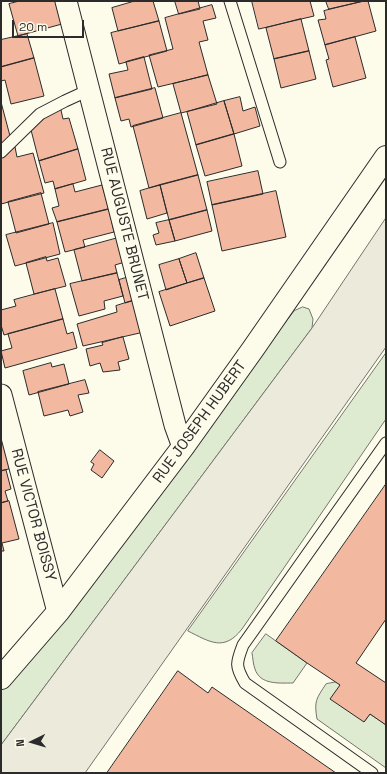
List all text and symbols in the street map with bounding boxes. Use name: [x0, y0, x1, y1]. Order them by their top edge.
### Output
scale bar: [14, 12, 86, 38]
text: 20 m: [19, 19, 47, 35]
street label: RUE AUGUSTE BRUNET: [96, 145, 152, 303]
street label: RUE JOSEPH HUBERT: [149, 357, 251, 487]
street label: RUE VICTOR BOISSY: [7, 447, 59, 583]
north arrow: [12, 722, 52, 762]
text: N: [13, 739, 27, 747]

